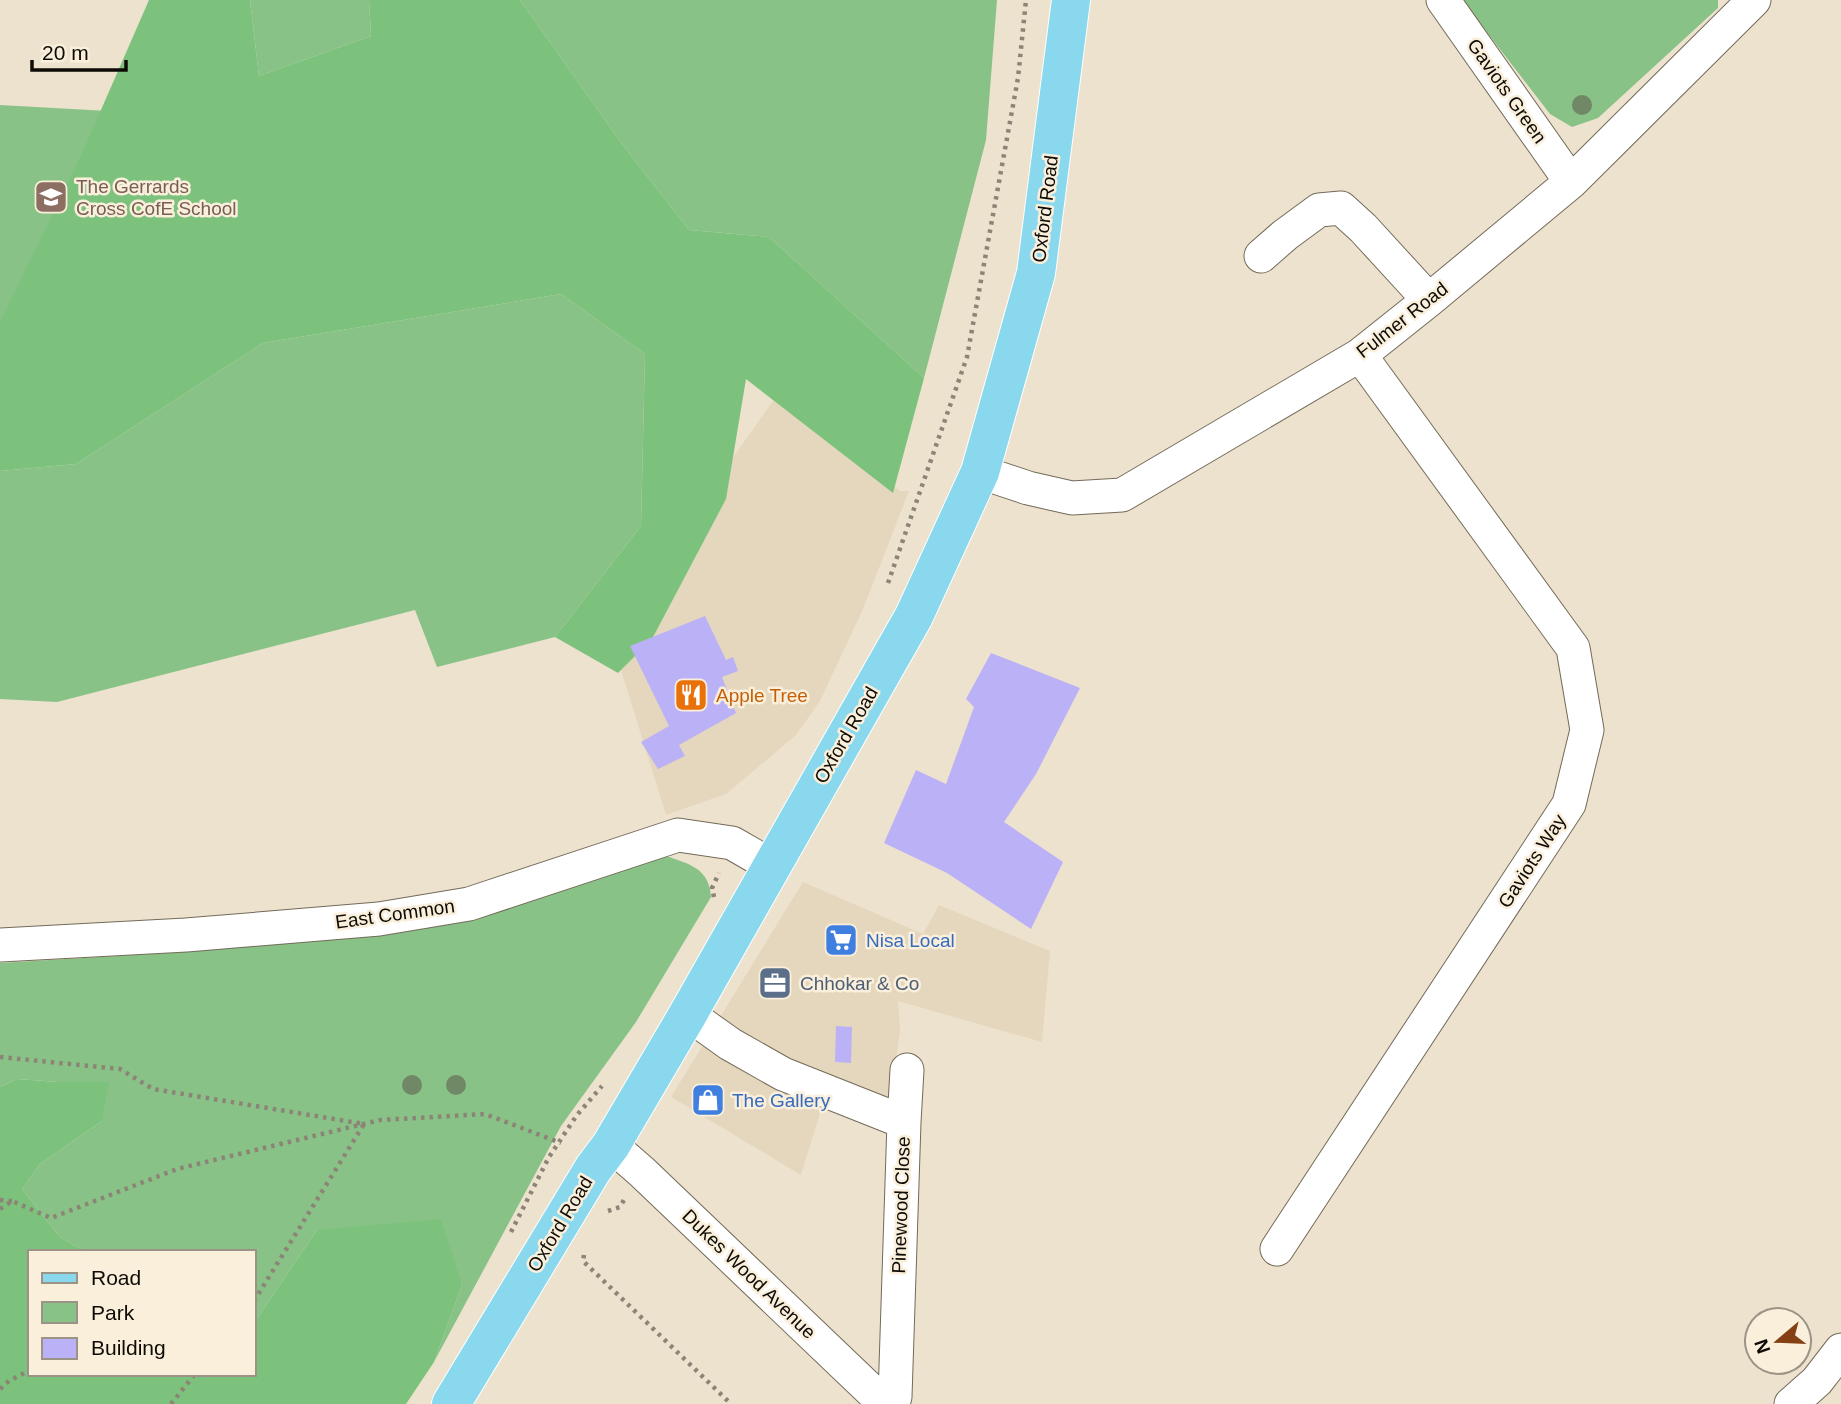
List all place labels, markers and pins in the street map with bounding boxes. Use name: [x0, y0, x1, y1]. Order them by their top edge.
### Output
place label: The Gerrards Cross CofE School: [76, 176, 237, 219]
school or university icon: The Gerrards Cross CofE School: [32, 178, 70, 216]
restaurant icon: Apple Tree: [672, 676, 710, 714]
place label: Apple Tree: [716, 685, 808, 706]
supermarket icon: Nisa Local: [822, 921, 860, 959]
place label: Nisa Local: [866, 930, 955, 951]
office icon: Chhokar & Co: [756, 964, 794, 1002]
place label: Chhokar & Co: [800, 973, 919, 994]
shop icon: The Gallery: [689, 1081, 727, 1119]
place label: The Gallery: [732, 1090, 831, 1111]

